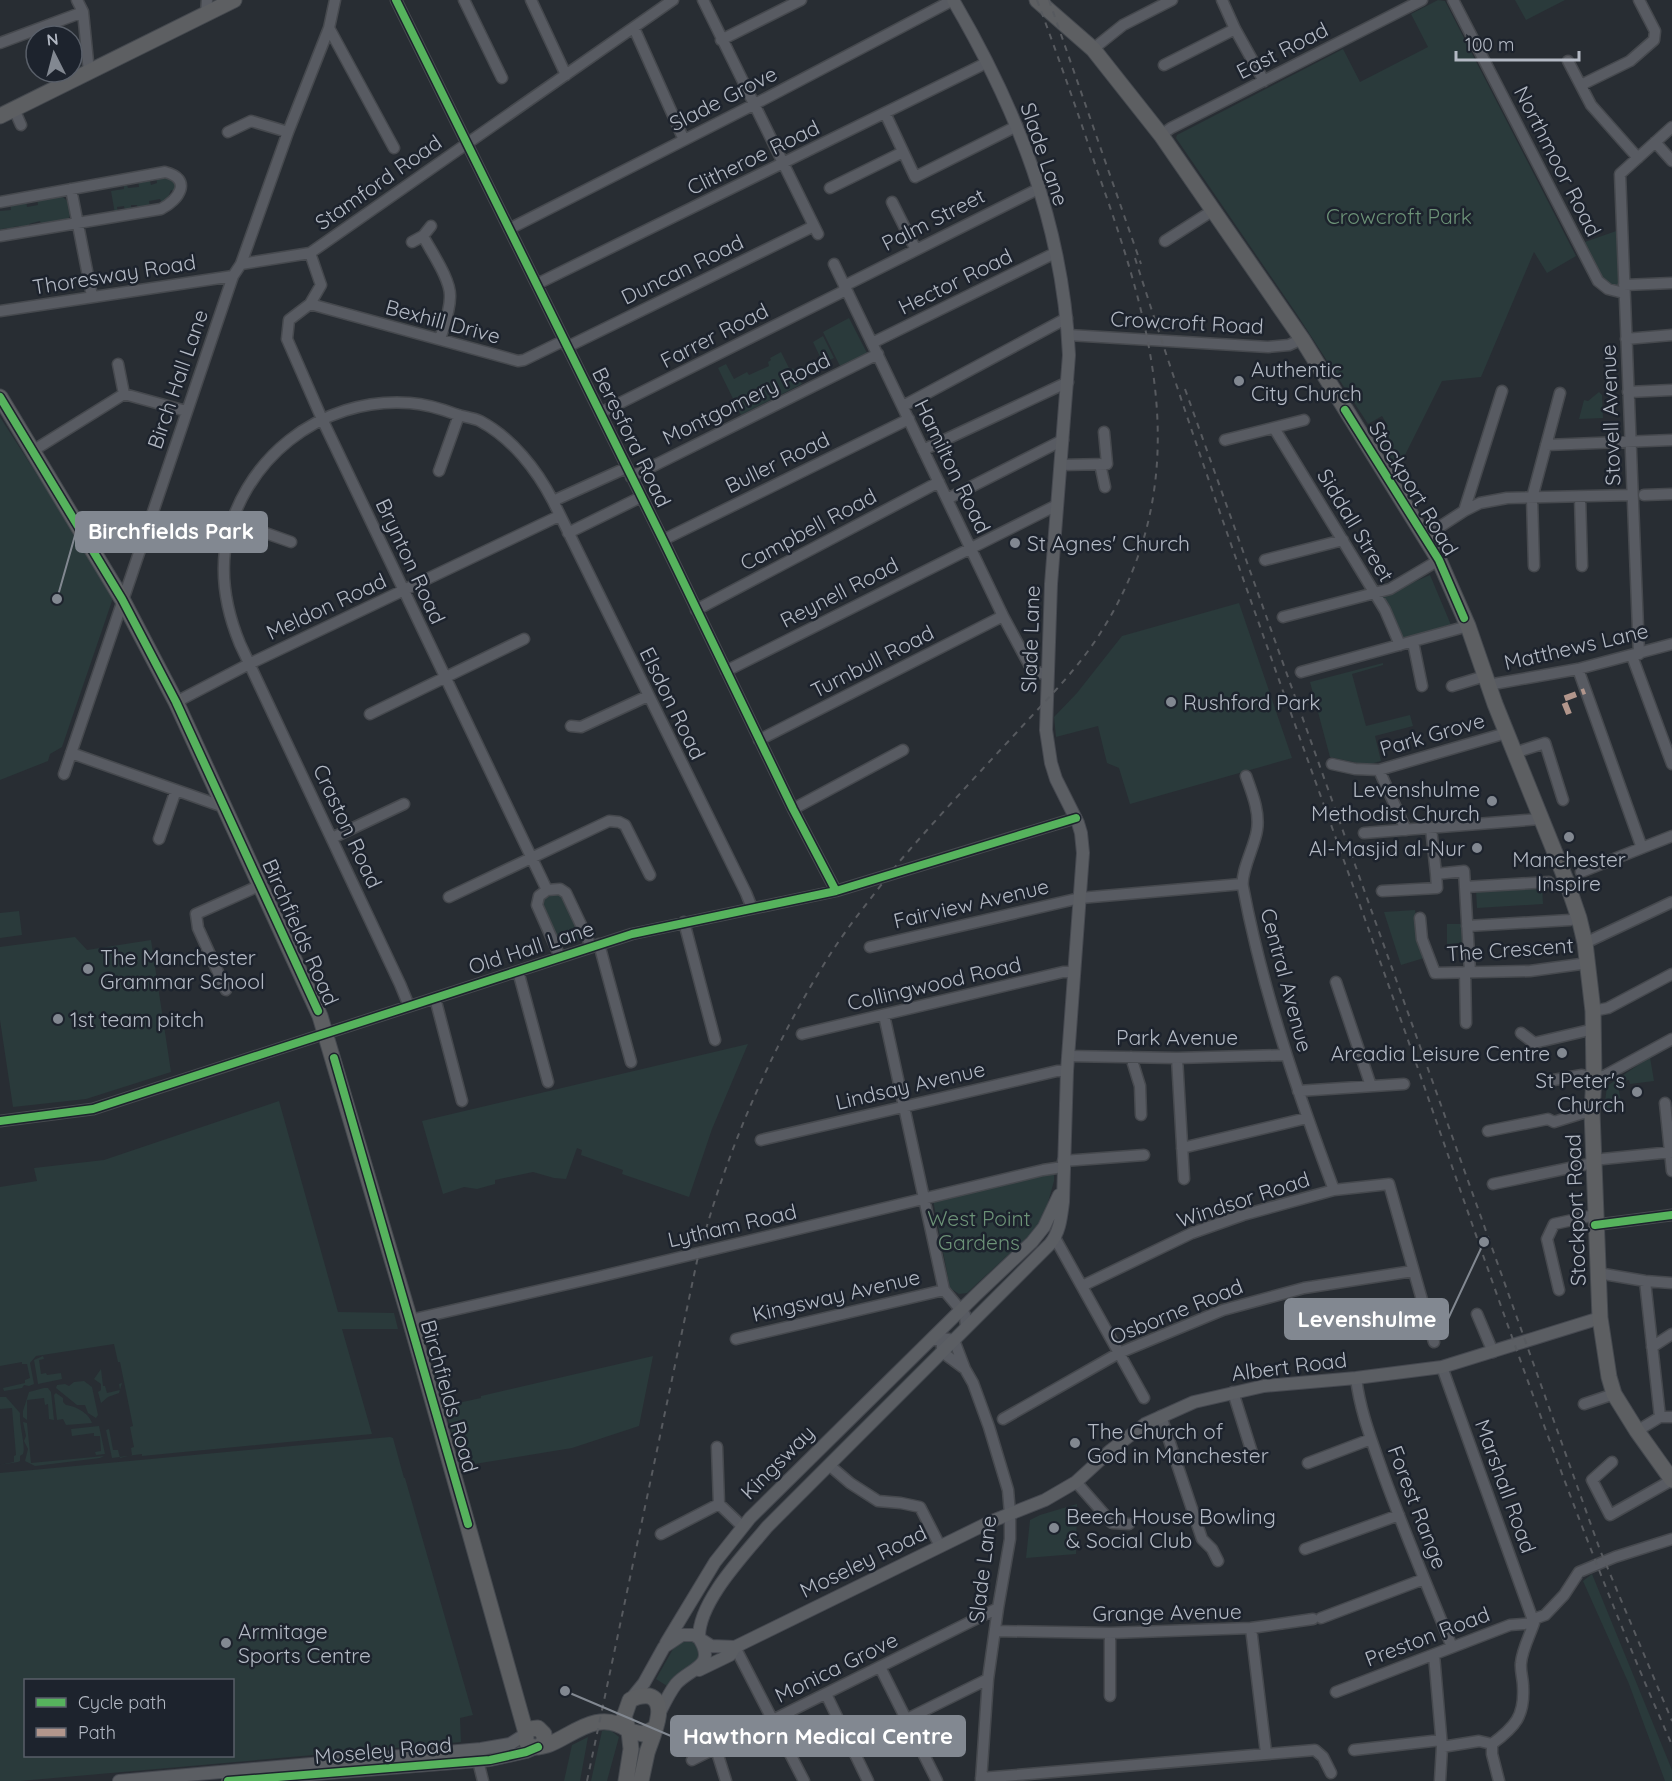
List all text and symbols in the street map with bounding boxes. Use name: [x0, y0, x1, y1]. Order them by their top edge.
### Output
street label: East Road: [1232, 16, 1332, 84]
north arrow: [24, 24, 84, 84]
scale bar: [1456, 24, 1579, 62]
text: N: [46, 29, 59, 50]
text: 100 m: [1465, 33, 1514, 56]
street label: Slade Grove: [665, 60, 781, 136]
street label: Northmoor Road: [1509, 81, 1607, 241]
street label: Slade Lane: [1015, 99, 1075, 209]
street label: Clitheroe Road: [683, 114, 823, 200]
street label: Stamford Road: [310, 129, 446, 235]
street label: Palm Street: [877, 182, 989, 256]
park label: Crowcroft Park: [1326, 203, 1472, 229]
street label: Duncan Road: [617, 228, 747, 310]
street label: Hector Road: [894, 242, 1016, 320]
street label: Thoresway Road: [30, 248, 198, 300]
street label: Bexhill Drive: [383, 293, 503, 349]
street label: Farrer Road: [656, 297, 772, 373]
street label: Crowcroft Road: [1110, 305, 1264, 339]
street label: Birch Hall Lane: [141, 306, 213, 452]
street label: Stovell Avenue: [1595, 344, 1625, 486]
street label: Montgomery Road: [658, 346, 834, 450]
place label: Authentic City Church: [1251, 356, 1362, 406]
street label: Beresford Road: [587, 363, 677, 511]
marker: Authentic City Church: [1232, 374, 1246, 388]
street label: Hamilton Road: [909, 395, 997, 537]
street label: Stockport Road: [1364, 416, 1464, 560]
street label: Buller Road: [721, 426, 833, 498]
street label: Siddall Street: [1312, 464, 1400, 586]
street label: Campbell Road: [735, 482, 881, 576]
street label: Brynton Road: [371, 494, 451, 628]
callout: Birchfields Park: [76, 512, 267, 552]
text: Birchfields Park: [88, 517, 254, 545]
place label: St Agnes' Church: [1027, 530, 1190, 556]
marker: St Agnes' Church: [1008, 536, 1022, 550]
street label: Reynell Road: [776, 551, 902, 633]
street label: Meldon Road: [262, 567, 390, 645]
street label: Slade Lane: [1015, 585, 1045, 693]
street label: Matthews Lane: [1501, 617, 1651, 675]
street label: Turnbull Road: [806, 619, 938, 703]
street label: Elsdon Road: [635, 642, 711, 764]
place label: Rushford Park: [1183, 689, 1321, 715]
marker: Rushford Park: [1164, 695, 1178, 709]
street label: Park Grove: [1377, 707, 1487, 761]
street label: Craston Road: [308, 760, 388, 892]
place label: Levenshulme Methodist Church: [1311, 776, 1480, 826]
marker: Levenshulme Methodist Church: [1485, 794, 1499, 808]
marker: Manchester Inspire: [1562, 830, 1576, 844]
place label: Al-Masjid al-Nur: [1309, 835, 1465, 861]
marker: Al-Masjid al-Nur: [1470, 841, 1484, 855]
place label: Manchester Inspire: [1512, 846, 1626, 896]
street label: Birchfields Road: [257, 855, 345, 1009]
street label: Fairview Avenue: [891, 872, 1051, 934]
street label: Central Avenue: [1255, 905, 1319, 1055]
street label: Old Hall Lane: [465, 915, 597, 979]
street label: The Crescent: [1446, 932, 1574, 966]
place label: The Manchester Grammar School: [100, 944, 265, 994]
street label: Collingwood Road: [845, 950, 1023, 1016]
marker: The Manchester Grammar School: [81, 962, 95, 976]
place label: 1st team pitch: [70, 1006, 204, 1032]
marker: 1st team pitch: [51, 1012, 65, 1026]
street label: Park Avenue: [1116, 1024, 1238, 1050]
place label: Arcadia Leisure Centre: [1331, 1040, 1550, 1066]
marker: Arcadia Leisure Centre: [1555, 1046, 1569, 1060]
street label: Lindsay Avenue: [833, 1055, 987, 1115]
place label: St Peter's Church: [1535, 1067, 1625, 1117]
marker: St Peter's Church: [1630, 1085, 1644, 1099]
street label: Stockport Road: [1559, 1134, 1591, 1286]
street label: Windsor Road: [1173, 1165, 1313, 1233]
street label: Lytham Road: [665, 1198, 799, 1252]
park label: West Point Gardens: [927, 1205, 1031, 1255]
street label: Kingsway Avenue: [749, 1263, 923, 1327]
street label: Osborne Road: [1106, 1272, 1246, 1350]
callout: Levenshulme: [1285, 1299, 1448, 1339]
text: Levenshulme: [1297, 1305, 1437, 1333]
street label: Birchfields Road: [416, 1317, 484, 1475]
street label: Albert Road: [1230, 1346, 1348, 1386]
street label: Marshall Road: [1470, 1416, 1542, 1556]
place label: The Church of God in Manchester: [1087, 1418, 1269, 1468]
street label: Kingsway: [735, 1420, 819, 1504]
marker: The Church of God in Manchester: [1068, 1436, 1082, 1450]
street label: Forest Range: [1383, 1442, 1453, 1572]
place label: Beech House Bowling & Social Club: [1066, 1503, 1276, 1553]
street label: Slade Lane: [963, 1514, 1001, 1624]
street label: Moseley Road: [795, 1519, 931, 1603]
marker: Beech House Bowling & Social Club: [1047, 1521, 1061, 1535]
street label: Grange Avenue: [1092, 1598, 1242, 1626]
street label: Preston Road: [1361, 1600, 1493, 1672]
place label: Armitage Sports Centre: [238, 1618, 371, 1668]
street label: Monica Grove: [770, 1626, 902, 1708]
marker: Armitage Sports Centre: [219, 1636, 233, 1650]
legend: [24, 1679, 234, 1757]
text: Cycle path: [78, 1691, 166, 1714]
callout: Hawthorn Medical Centre: [671, 1716, 965, 1756]
text: Path: [78, 1721, 116, 1744]
text: Hawthorn Medical Centre: [683, 1722, 953, 1750]
street label: Moseley Road: [313, 1731, 453, 1769]

